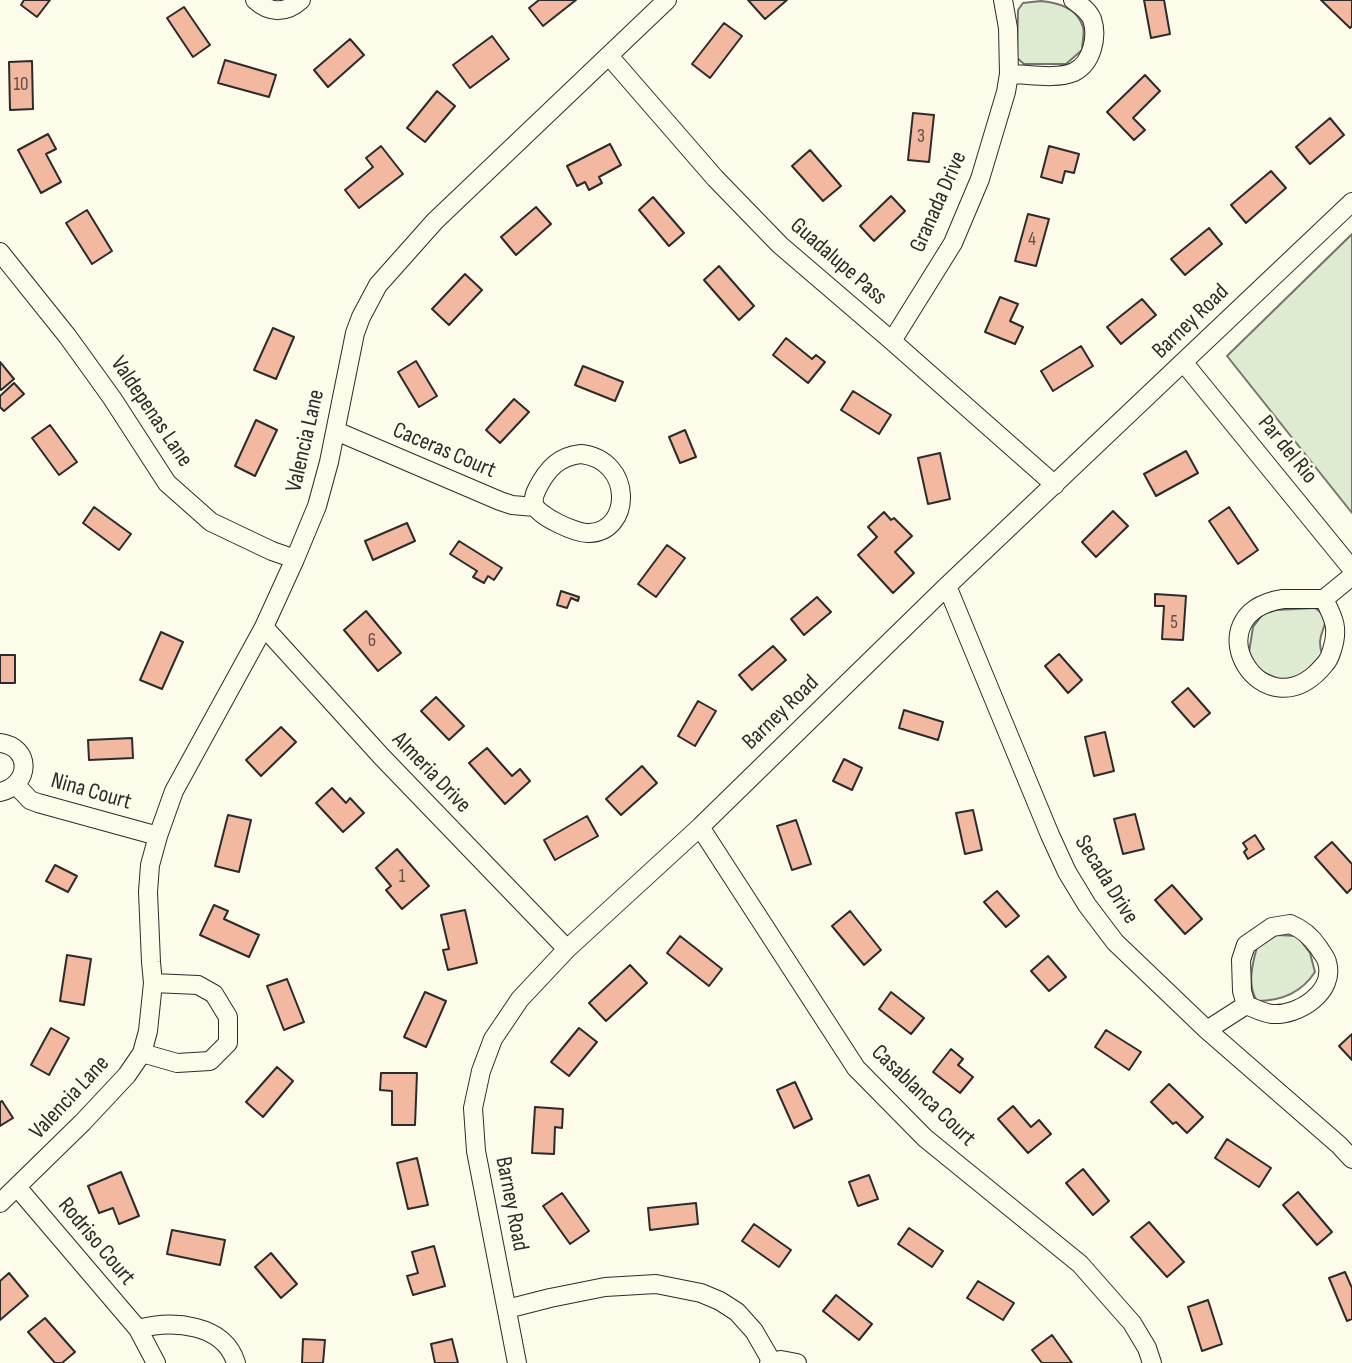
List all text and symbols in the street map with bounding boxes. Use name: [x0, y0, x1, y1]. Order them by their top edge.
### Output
house number: 10: [13, 74, 29, 96]
house number: 3: [917, 126, 925, 148]
street label: Granada Drive: [905, 147, 973, 257]
street label: Guadalupe Pass: [784, 212, 892, 312]
house number: 4: [1028, 229, 1036, 251]
street label: Barney Road: [1147, 279, 1235, 365]
street label: Valdepenas Lane: [104, 351, 198, 473]
street label: Valencia Lane: [281, 387, 331, 495]
street label: Par del Rio: [1251, 410, 1323, 490]
street label: Caceras Court: [388, 417, 500, 485]
house number: 5: [1170, 612, 1178, 634]
house number: 6: [368, 630, 376, 652]
street label: Barney Road: [737, 670, 825, 756]
street label: Almeria Drive: [386, 727, 476, 819]
street label: Nina Court: [48, 767, 134, 817]
street label: Secada Drive: [1068, 831, 1144, 929]
house number: 1: [399, 866, 405, 888]
street label: Casablanca Court: [865, 1039, 981, 1153]
street label: Valencia Lane: [24, 1050, 116, 1146]
street label: Barney Road: [488, 1154, 534, 1254]
street label: Rodriso Court: [51, 1193, 141, 1291]

